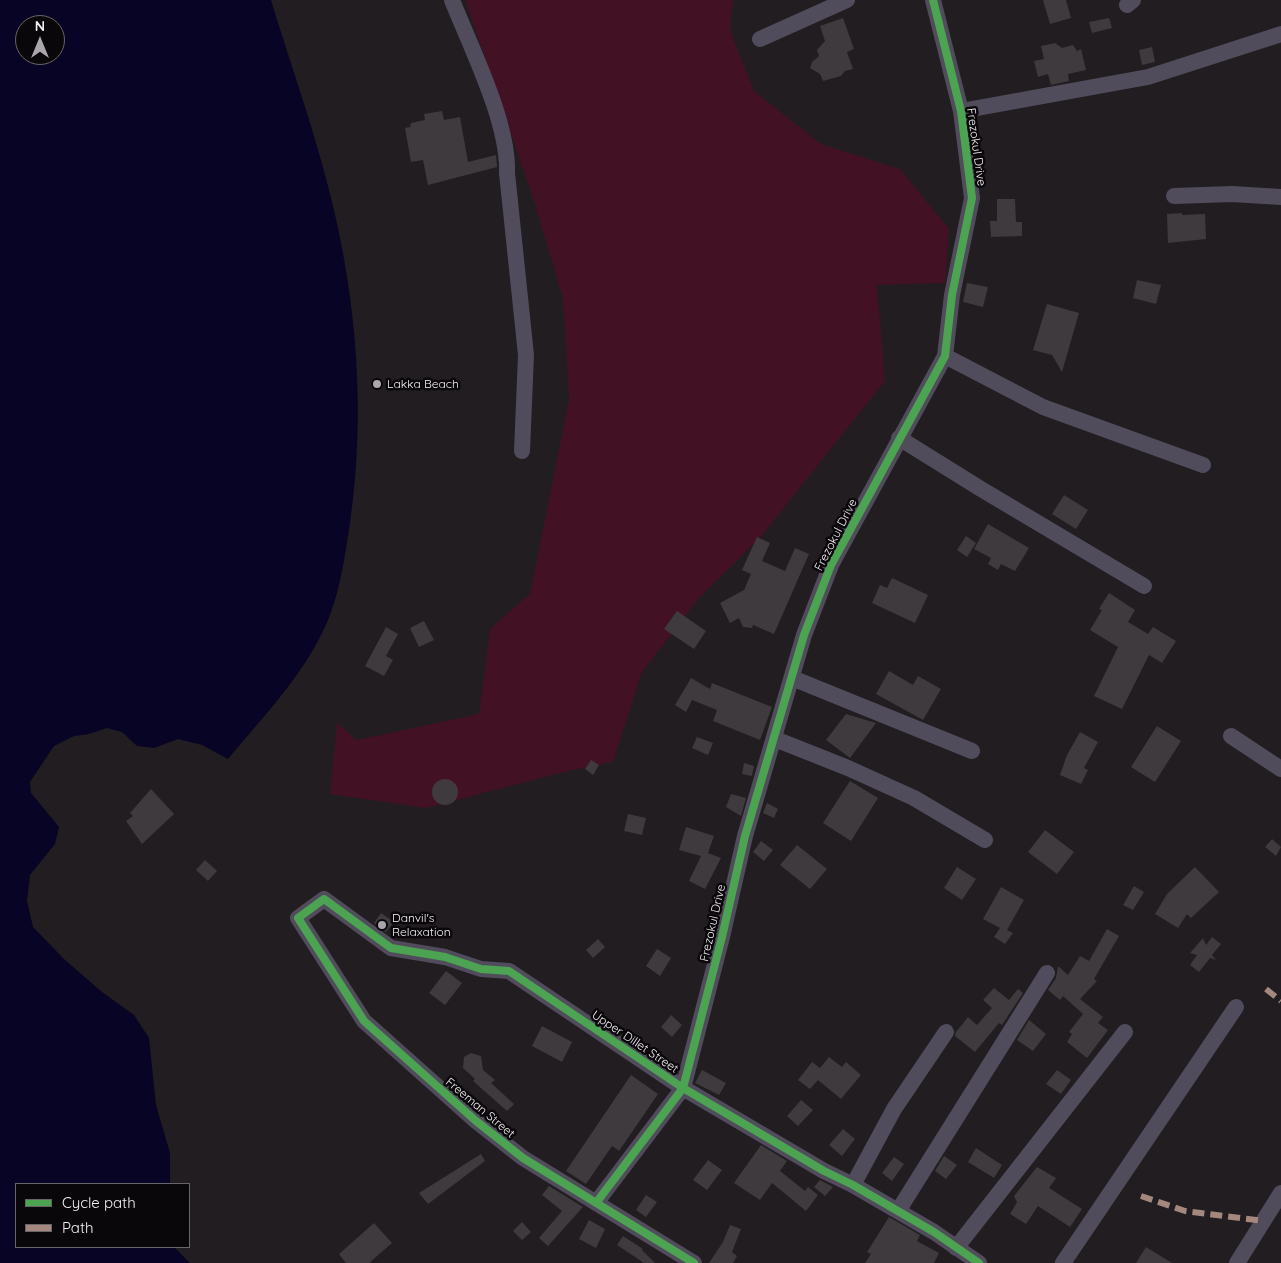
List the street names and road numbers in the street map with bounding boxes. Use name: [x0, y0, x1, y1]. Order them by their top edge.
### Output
street label: Frezokul Drive: [963, 107, 989, 187]
street label: Frezokul Drive: [812, 497, 860, 573]
street label: Frezokul Drive: [697, 883, 729, 963]
street label: Upper Dillet Street: [589, 1008, 681, 1076]
street label: Freeman Street: [442, 1075, 518, 1141]

